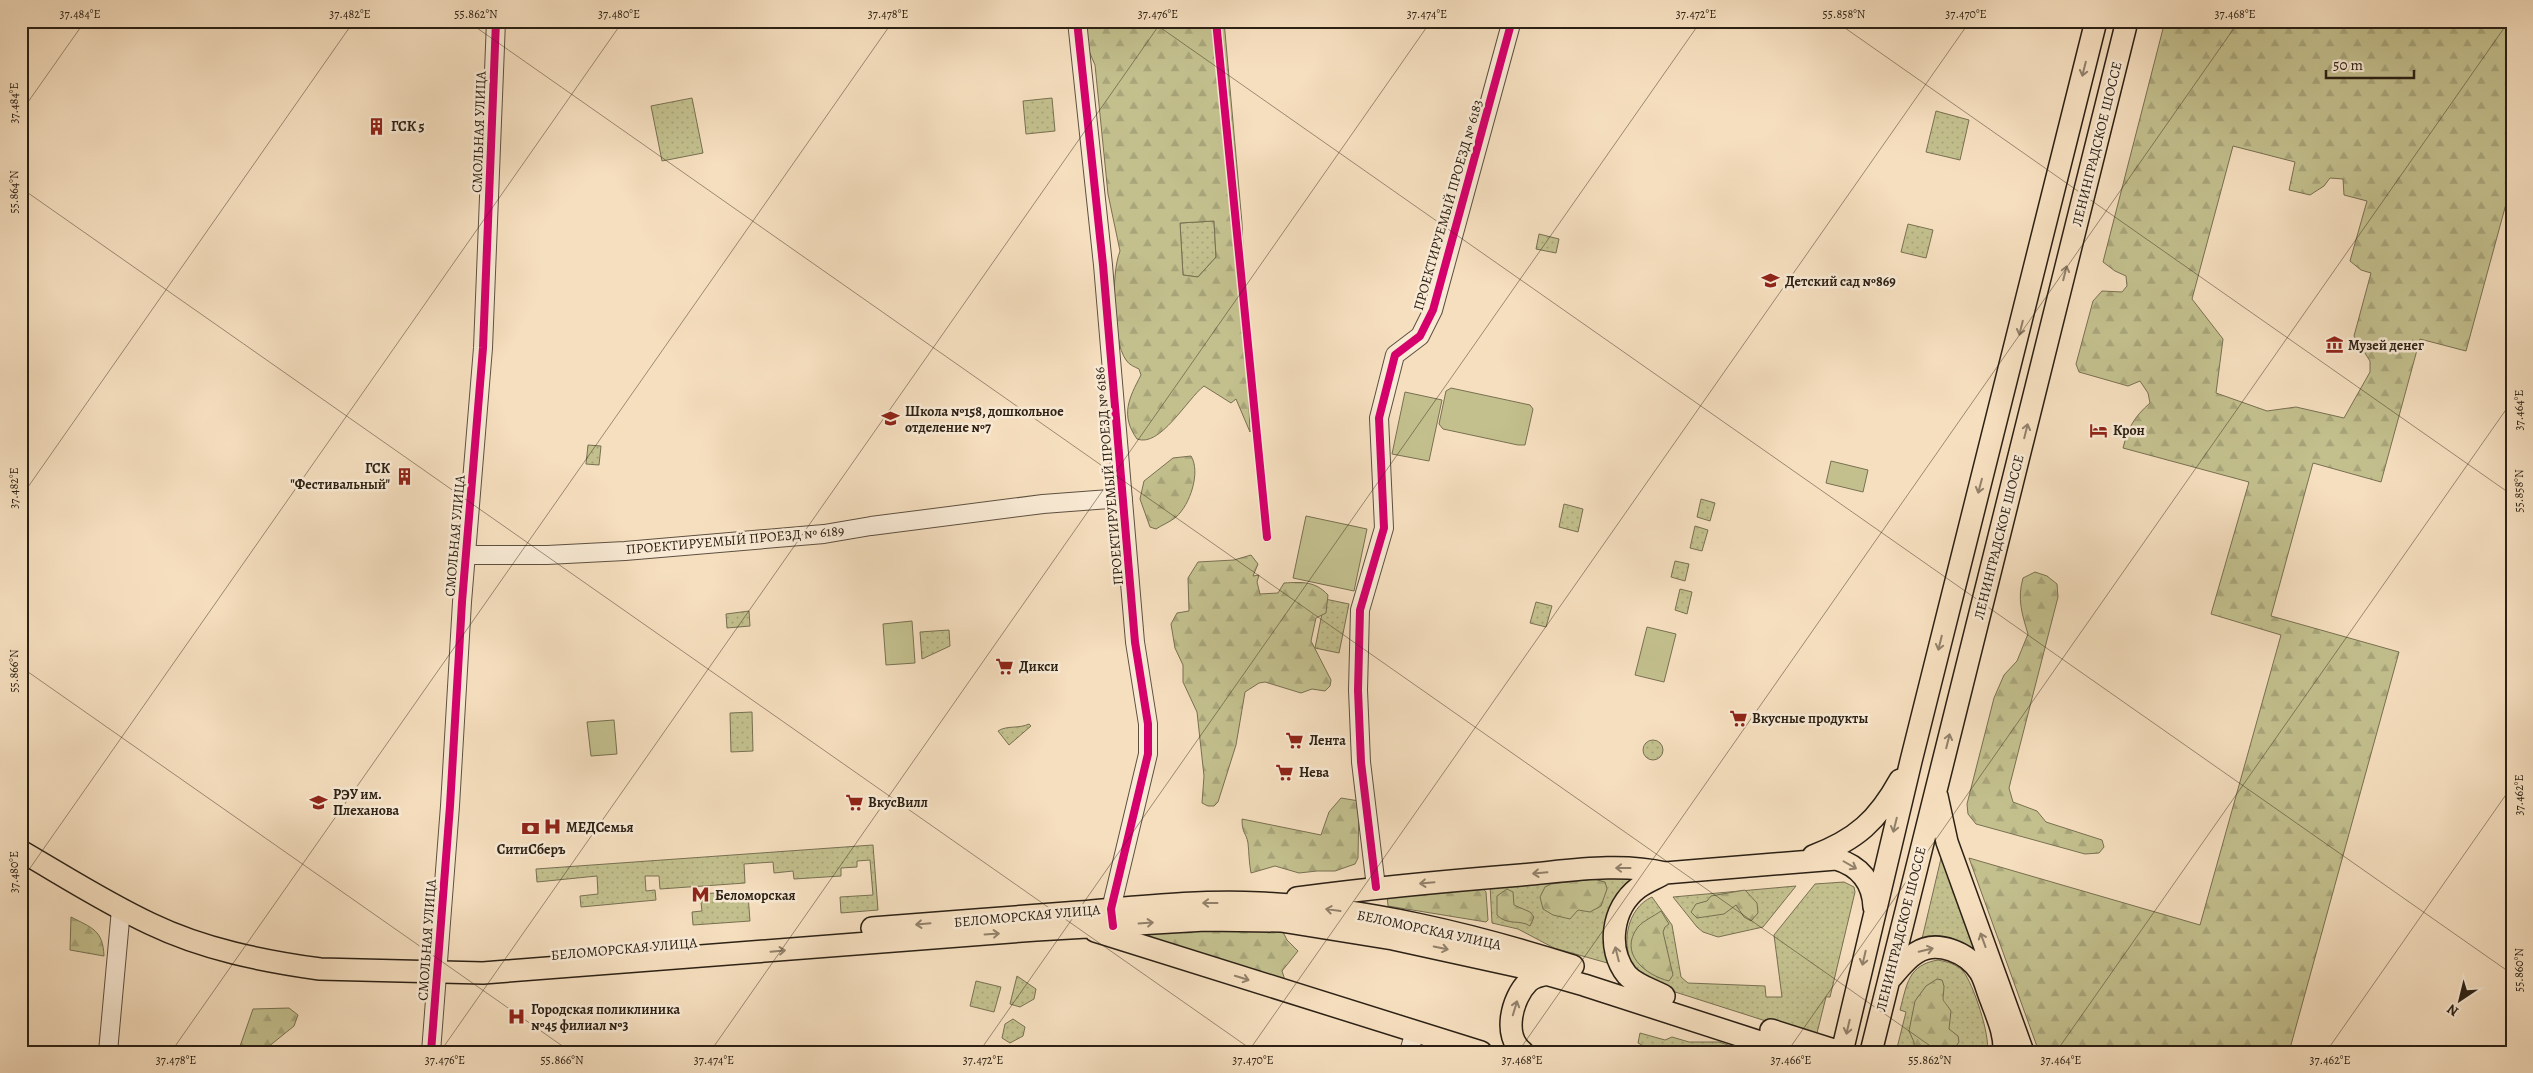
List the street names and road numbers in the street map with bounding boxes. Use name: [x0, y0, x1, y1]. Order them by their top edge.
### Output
street label: ЛЕНИНГРАДСКОЕ ШОССЕ: [2067, 60, 2127, 228]
street label: СМОЛЬНАЯ УЛИЦА: [467, 70, 491, 193]
street label: ПРОЕКТИРУЕМЫЙ ПРОЕЗД № 6183: [1409, 97, 1487, 313]
street label: ПРОЕКТИРУЕМЫЙ ПРОЕЗД № 6186: [1090, 366, 1128, 586]
street label: ЛЕНИНГРАДСКОЕ ШОССЕ: [1969, 453, 2029, 621]
street label: СМОЛЬНАЯ УЛИЦА: [440, 474, 470, 598]
street label: ПРОЕКТИРУЕМЫЙ ПРОЕЗД № 6189: [625, 521, 845, 559]
street label: ЛЕНИНГРАДСКОЕ ШОССЕ: [1871, 845, 1931, 1013]
street label: СМОЛЬНАЯ УЛИЦА: [413, 878, 441, 1001]
street label: БЕЛОМОРСКАЯ УЛИЦА: [953, 900, 1102, 932]
street label: БЕЛОМОРСКАЯ УЛИЦА: [1355, 905, 1504, 955]
street label: БЕЛОМОРСКАЯ УЛИЦА: [550, 933, 699, 965]

